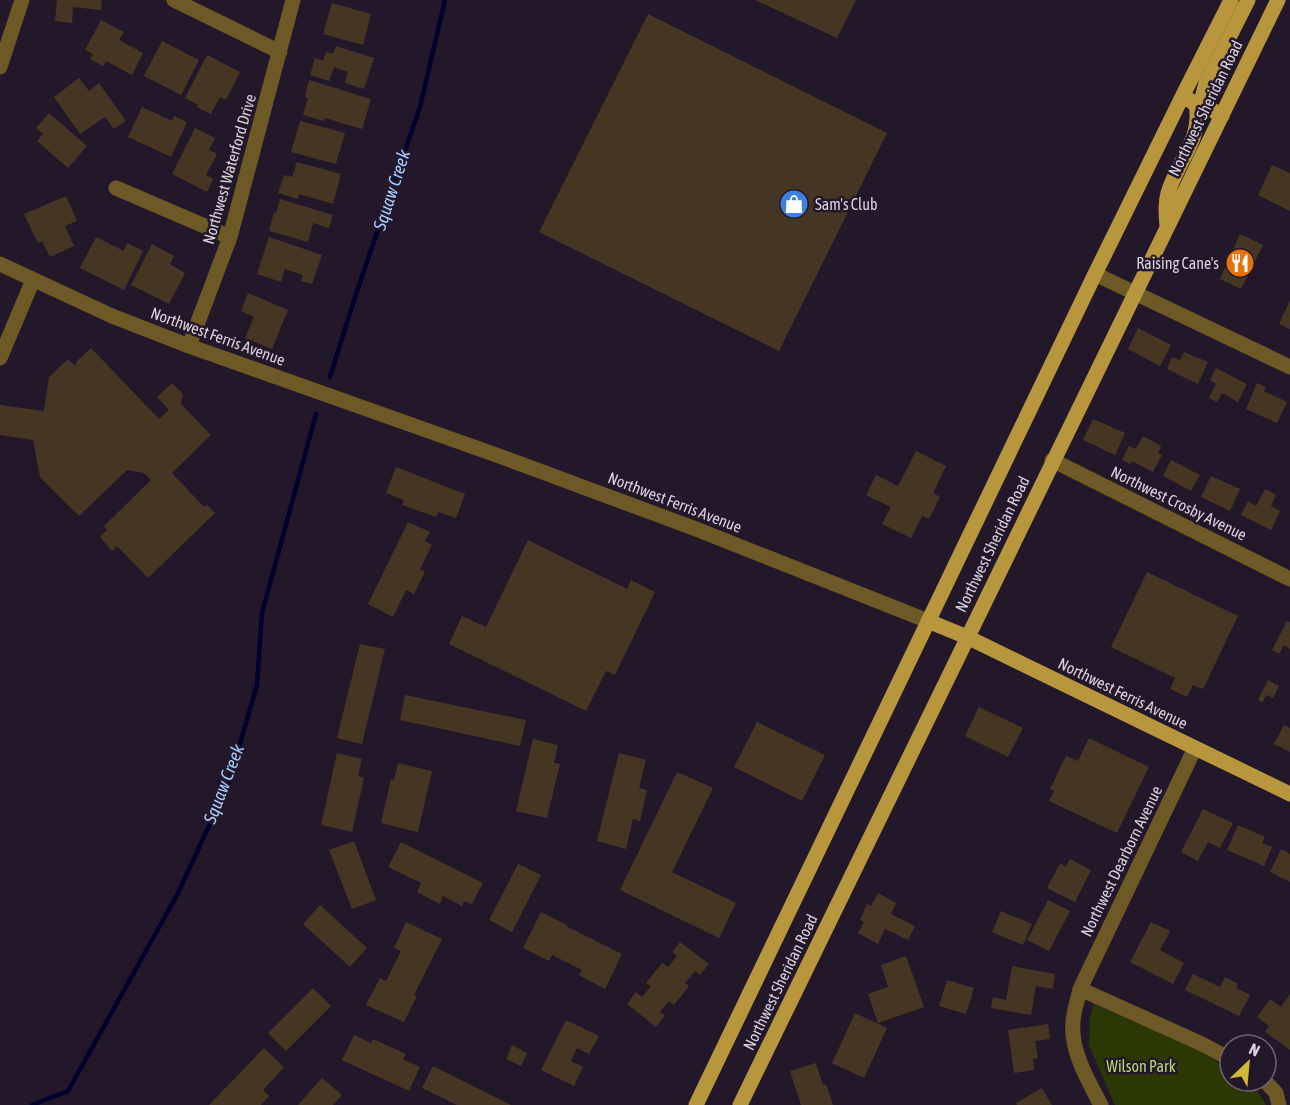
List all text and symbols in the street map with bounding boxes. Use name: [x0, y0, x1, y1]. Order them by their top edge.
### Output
street label: Northwest Sheridan Road: [1164, 37, 1246, 179]
street label: Northwest Waterford Drive: [199, 92, 259, 246]
water label: Squaw Creek: [368, 146, 415, 234]
shop icon: Sam's Club: [778, 188, 810, 220]
place label: Sam's Club: [815, 195, 878, 213]
restaurant icon: Raising Cane's: [1224, 247, 1256, 279]
place label: Raising Cane's: [1136, 254, 1219, 273]
street label: Northwest Ferris Avenue: [148, 303, 288, 369]
street label: Northwest Crosby Avenue: [1108, 462, 1250, 545]
street label: Northwest Ferris Avenue: [606, 468, 744, 536]
street label: Northwest Sheridan Road: [951, 473, 1033, 615]
street label: Northwest Ferris Avenue: [1055, 654, 1191, 732]
water label: Squaw Creek: [198, 740, 249, 827]
street label: Northwest Dearborn Avenue: [1077, 783, 1165, 939]
street label: Northwest Sheridan Road: [739, 911, 821, 1053]
north arrow: [1218, 1033, 1278, 1093]
text: N: [1246, 1039, 1263, 1060]
park label: Wilson Park: [1106, 1057, 1176, 1075]

